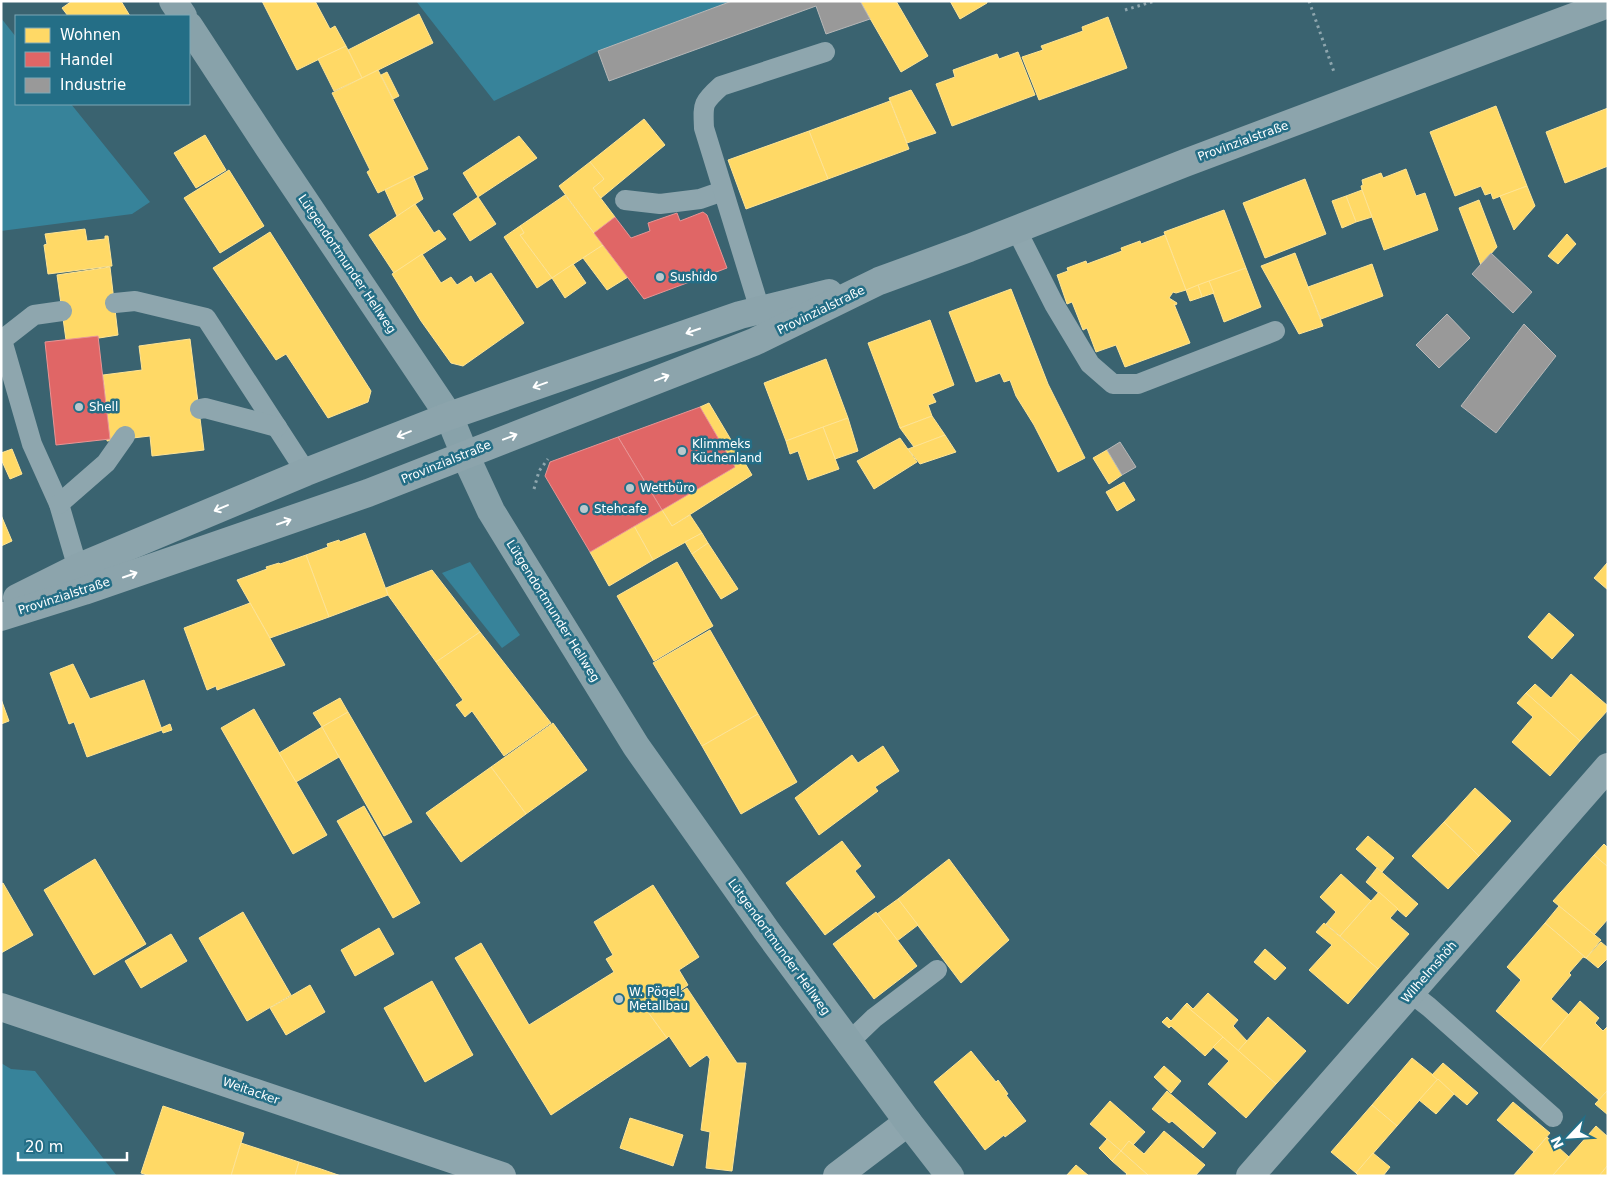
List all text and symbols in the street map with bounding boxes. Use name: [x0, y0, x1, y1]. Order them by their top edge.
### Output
legend: [15, 15, 190, 105]
text: Wohnen: [60, 26, 121, 44]
text: Handel: [60, 51, 113, 69]
text: Industrie: [60, 76, 126, 94]
street label: Provinzialstraße: [1196, 118, 1290, 164]
street label: Lütgendortmunder Hellweg: [295, 192, 399, 336]
place label: Sushido: [670, 270, 717, 284]
marker: Sushido: [654, 271, 666, 283]
street label: Provinzialstraße: [775, 283, 867, 337]
one-way arrow: [686, 327, 702, 336]
one-way arrow: [653, 373, 669, 382]
one-way arrow: [533, 381, 548, 390]
place label: Shell: [89, 400, 118, 414]
marker: Shell: [73, 401, 85, 413]
one-way arrow: [397, 430, 412, 439]
one-way arrow: [502, 432, 517, 441]
place label: Klimmeks Küchenland: [692, 437, 762, 465]
street label: Provinzialstraße: [399, 438, 493, 486]
marker: Klimmeks Küchenland: [676, 445, 688, 457]
place label: Wettbüro: [640, 481, 695, 495]
marker: Wettbüro: [624, 482, 636, 494]
place label: Stehcafe: [594, 502, 647, 516]
one-way arrow: [214, 503, 229, 513]
marker: Stehcafe: [578, 503, 590, 515]
one-way arrow: [276, 517, 291, 526]
street label: Lütgendortmunder Hellweg: [503, 538, 603, 684]
one-way arrow: [122, 569, 138, 579]
street label: Provinzialstraße: [16, 575, 112, 617]
street label: Lütgendortmunder Hellweg: [725, 876, 833, 1018]
street label: Wilhelmshöh: [1398, 938, 1460, 1006]
place label: W. Pögel, Metallbau: [629, 985, 688, 1013]
marker: W. Pögel, Metallbau: [613, 993, 625, 1005]
street label: Weitacker: [221, 1075, 281, 1107]
north arrow: [1544, 1112, 1594, 1162]
scale bar: [18, 1130, 126, 1162]
text: N: [1547, 1134, 1567, 1151]
text: 20 m: [25, 1138, 63, 1156]

